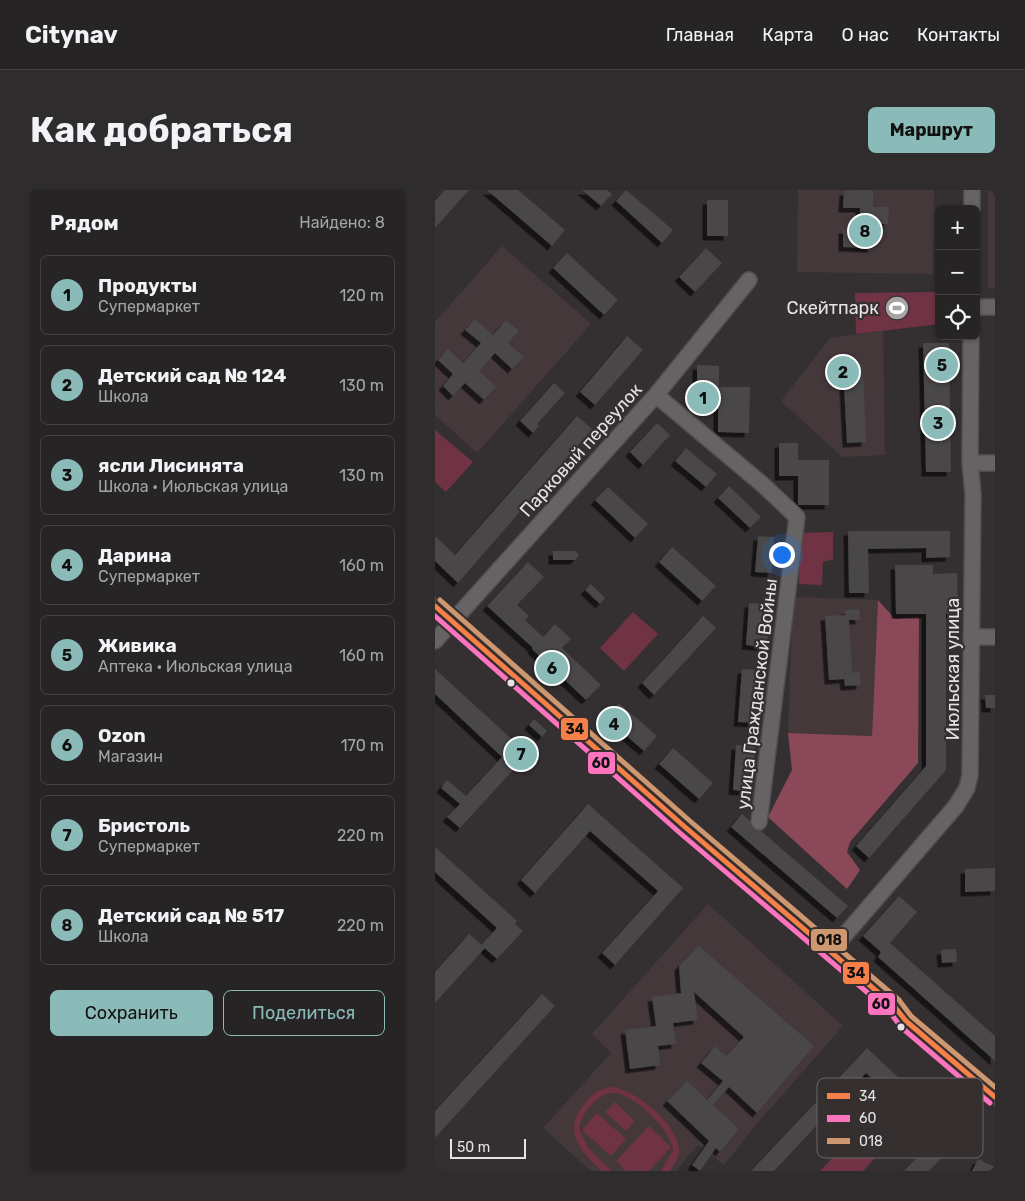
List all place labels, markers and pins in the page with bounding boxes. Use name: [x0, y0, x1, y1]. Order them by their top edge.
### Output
pin: 8: [849, 212, 881, 250]
sports icon: Скейтпарк: [884, 295, 910, 321]
place label: Скейтпарк: [787, 297, 879, 319]
pin: 5: [926, 346, 958, 384]
pin: 2: [827, 353, 859, 391]
pin: 1: [687, 379, 719, 417]
pin: 3: [922, 404, 954, 442]
pin: 6: [536, 649, 568, 687]
unlabelled marker: [506, 678, 516, 688]
pin: 4: [598, 705, 630, 743]
pin: 7: [505, 735, 537, 773]
unlabelled marker: [896, 1022, 906, 1032]

